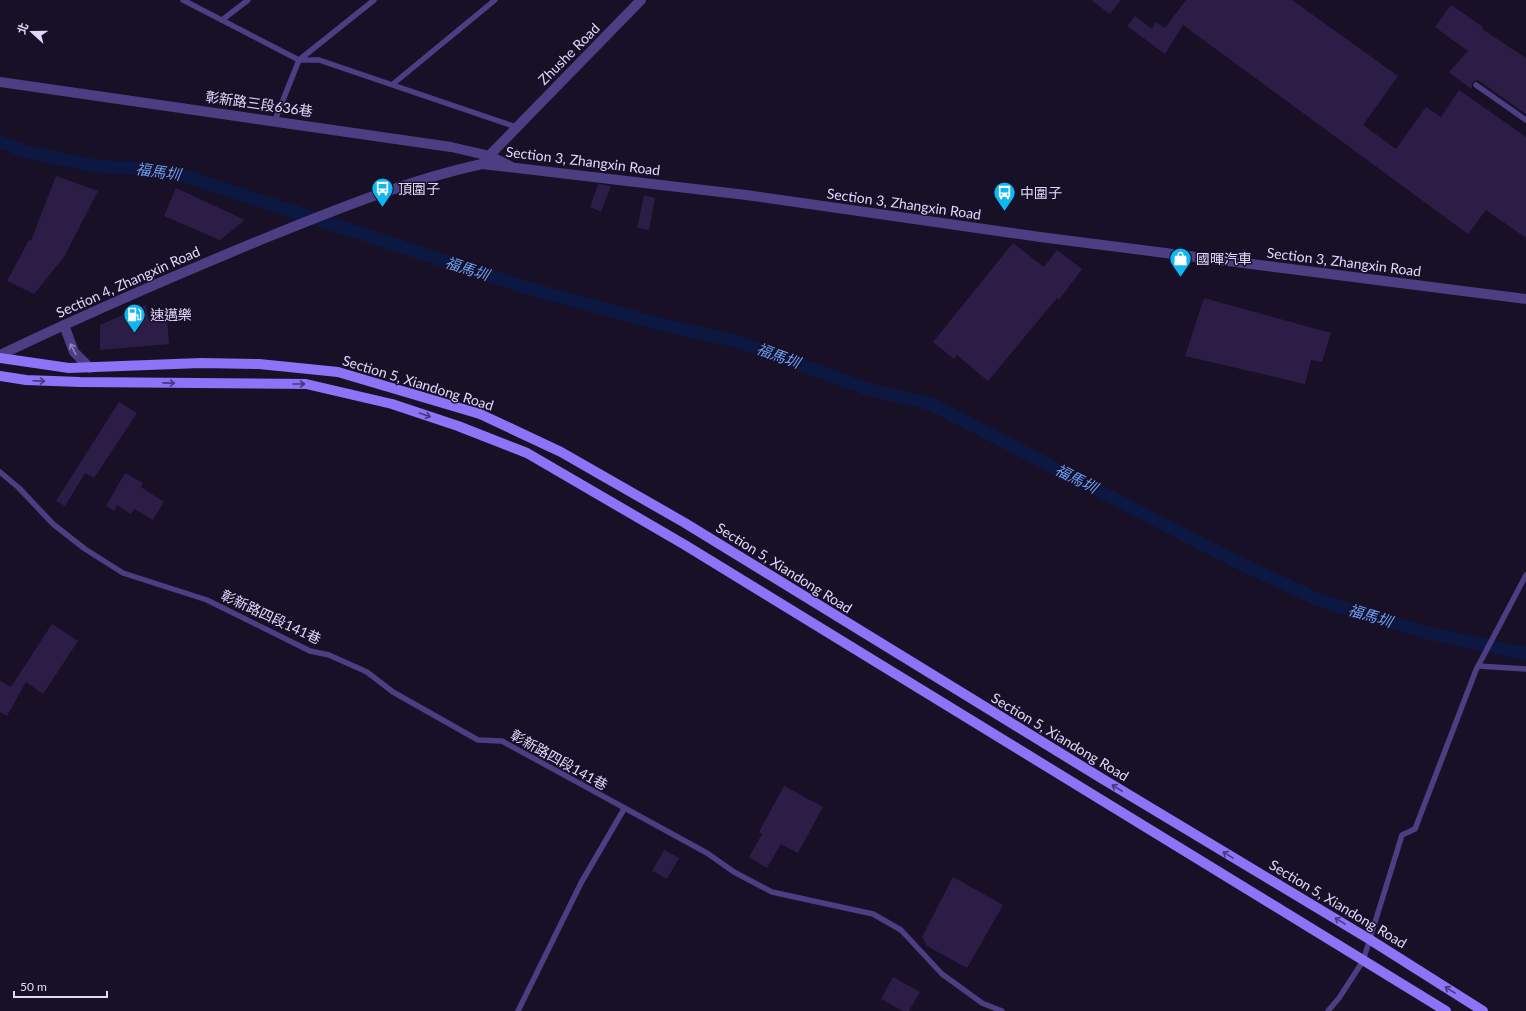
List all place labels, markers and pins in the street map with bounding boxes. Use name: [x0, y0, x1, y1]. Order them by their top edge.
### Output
bus stop icon: 頂圍子: [369, 176, 395, 209]
place label: 頂圍子: [398, 180, 440, 197]
bus stop icon: 中圍子: [991, 180, 1017, 213]
place label: 中圍子: [1020, 184, 1062, 201]
shop icon: 國暉汽車: [1168, 246, 1194, 279]
place label: 國暉汽車: [1196, 250, 1252, 267]
fuel station icon: 速邁樂: [121, 302, 147, 335]
place label: 速邁樂: [150, 306, 192, 323]

